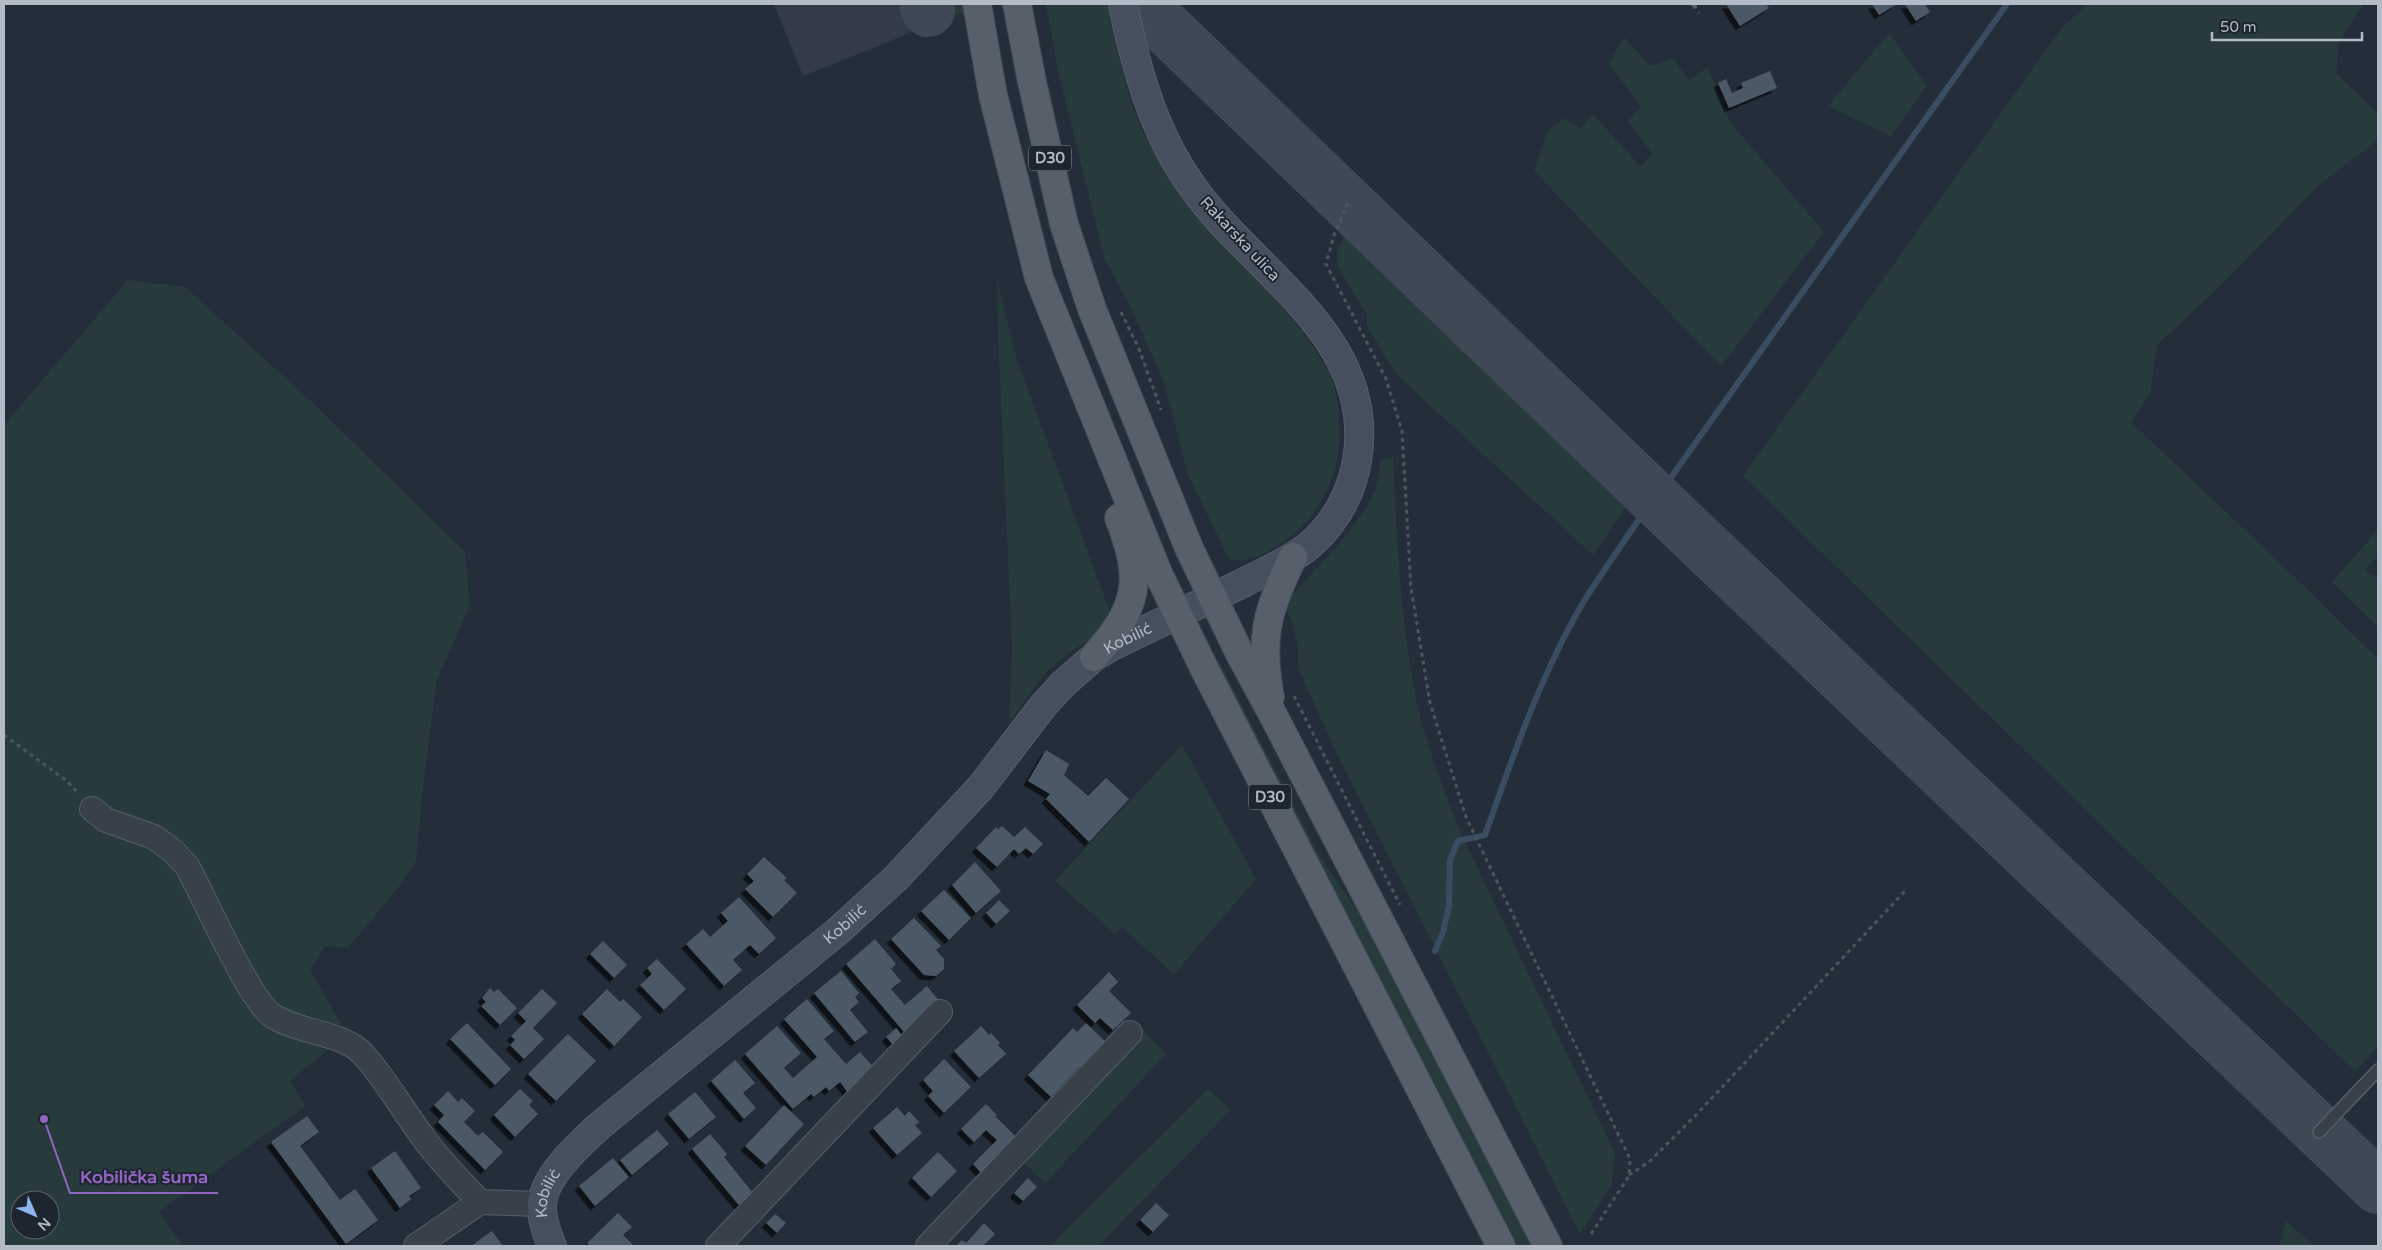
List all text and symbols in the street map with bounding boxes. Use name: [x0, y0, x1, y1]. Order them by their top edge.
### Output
scale bar: [2212, 10, 2362, 42]
text: 50 m: [2220, 18, 2257, 36]
road number: D30: [1029, 146, 1071, 170]
street label: Rakarska ulica: [1196, 192, 1284, 286]
street label: Kobilić: [1100, 618, 1155, 659]
road number: D30: [1249, 784, 1291, 810]
street label: Kobilić: [819, 900, 871, 949]
callout: Kobilička šuma: [70, 1160, 218, 1193]
street label: Kobilić: [532, 1165, 565, 1219]
text: Kobilička šuma: [80, 1166, 208, 1188]
north arrow: [10, 1190, 60, 1240]
text: N: [34, 1214, 54, 1234]

